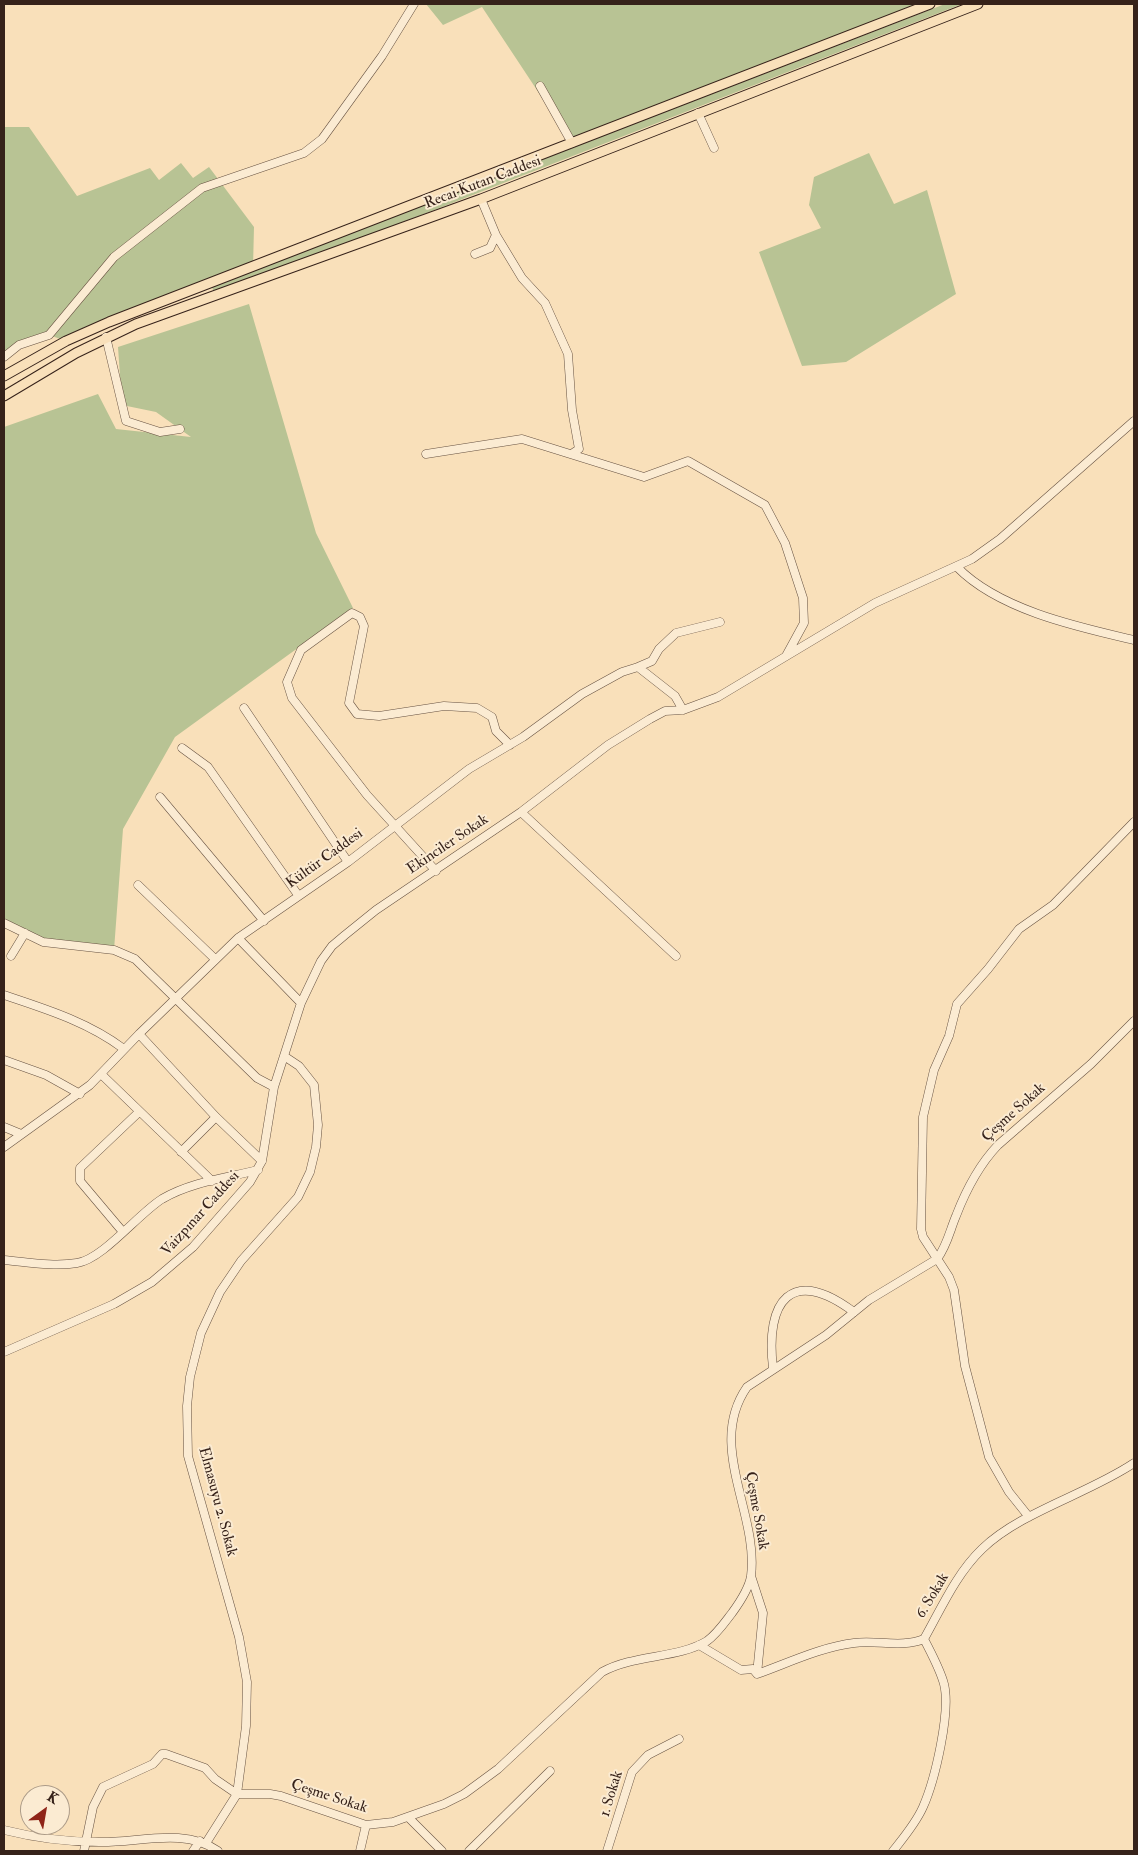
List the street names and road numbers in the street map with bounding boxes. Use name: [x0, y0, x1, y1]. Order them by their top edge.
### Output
street label: Recai Kutan Caddesi: [422, 152, 544, 214]
street label: Ekinciler Sokak: [404, 811, 492, 879]
street label: Kültür Caddesi: [283, 825, 367, 893]
street label: Çeşme Sokak: [979, 1080, 1049, 1146]
street label: Vaizpınar Caddesi: [158, 1168, 244, 1260]
street label: Elmasuyu 2. Sokak: [194, 1445, 240, 1559]
street label: Çeşme Sokak: [740, 1470, 772, 1552]
street label: 6. Sokak: [913, 1570, 953, 1622]
street label: 1. Sokak: [596, 1769, 628, 1819]
street label: Çeşme Sokak: [289, 1776, 369, 1818]

